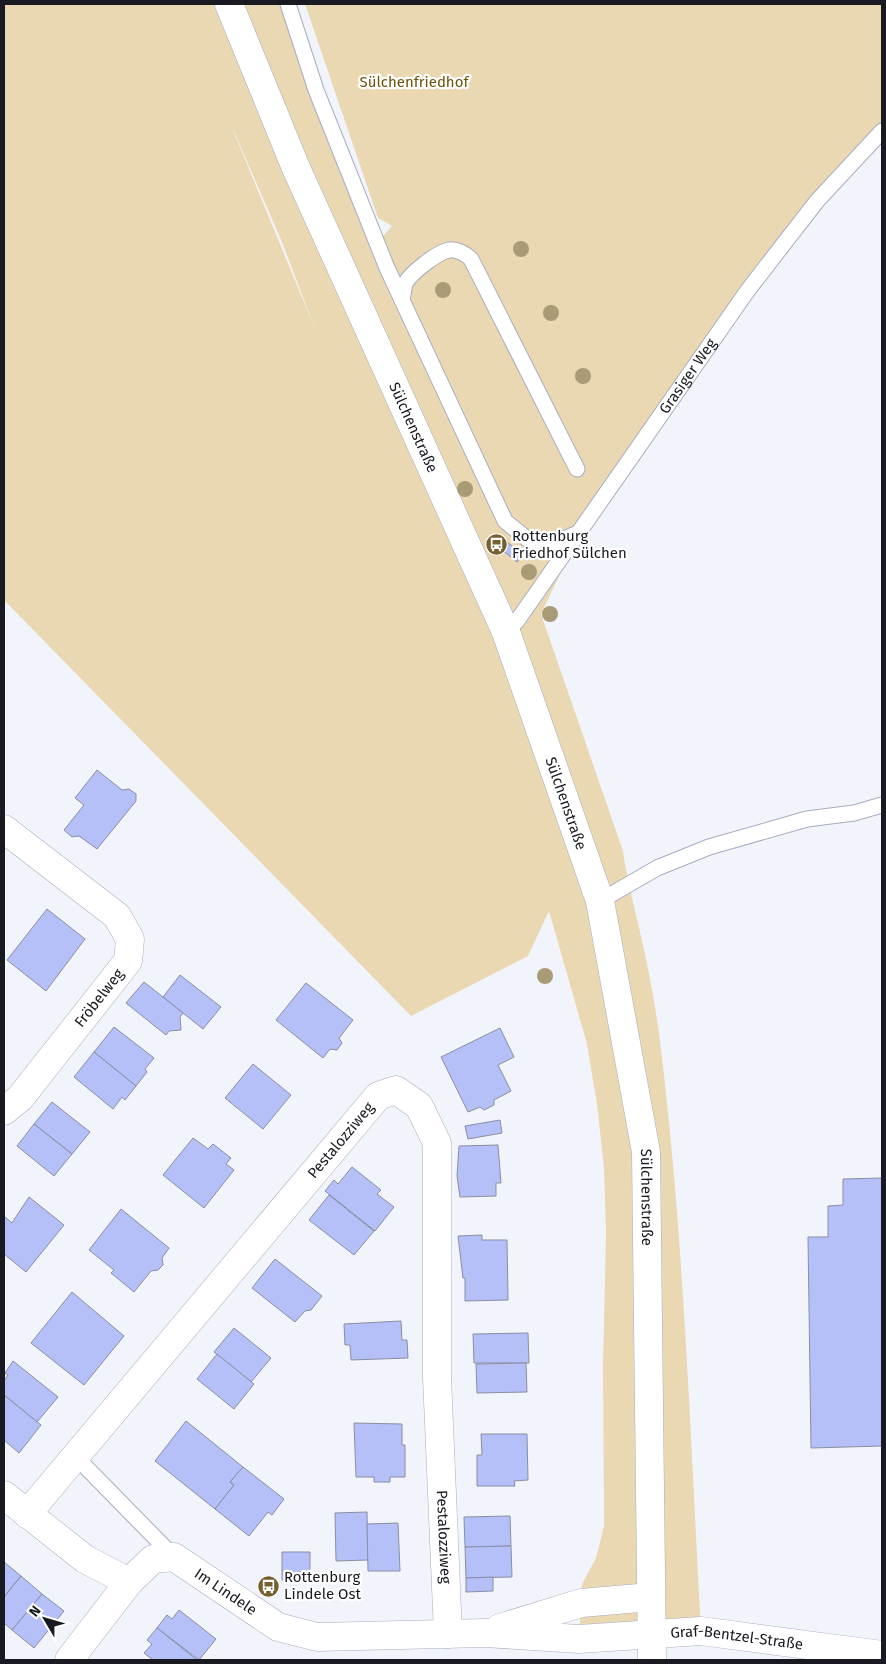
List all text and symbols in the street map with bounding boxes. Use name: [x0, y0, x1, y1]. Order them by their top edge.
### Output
park label: Sülchenfriedhof: [360, 73, 469, 91]
street label: Grasiger Weg: [655, 335, 720, 417]
street label: Sülchenstraße: [385, 380, 442, 475]
place label: Rottenburg Friedhof Sülchen: [512, 527, 627, 562]
bus stop icon: Rottenburg Friedhof Sülchen: [484, 533, 508, 557]
street label: Sülchenstraße: [541, 755, 590, 852]
street label: Fröbelweg: [71, 965, 128, 1031]
street label: Pestalozziweg: [304, 1098, 378, 1182]
street label: Sülchenstraße: [637, 1149, 656, 1246]
street label: Pestalozziweg: [433, 1490, 455, 1584]
street label: Im Lindele: [191, 1564, 260, 1619]
place label: Rottenburg Lindele Ost: [284, 1568, 361, 1603]
bus stop icon: Rottenburg Lindele Ost: [256, 1574, 280, 1598]
north arrow: [20, 1594, 70, 1644]
text: N: [26, 1602, 45, 1620]
street label: Graf-Bentzel-Straße: [670, 1622, 804, 1653]

